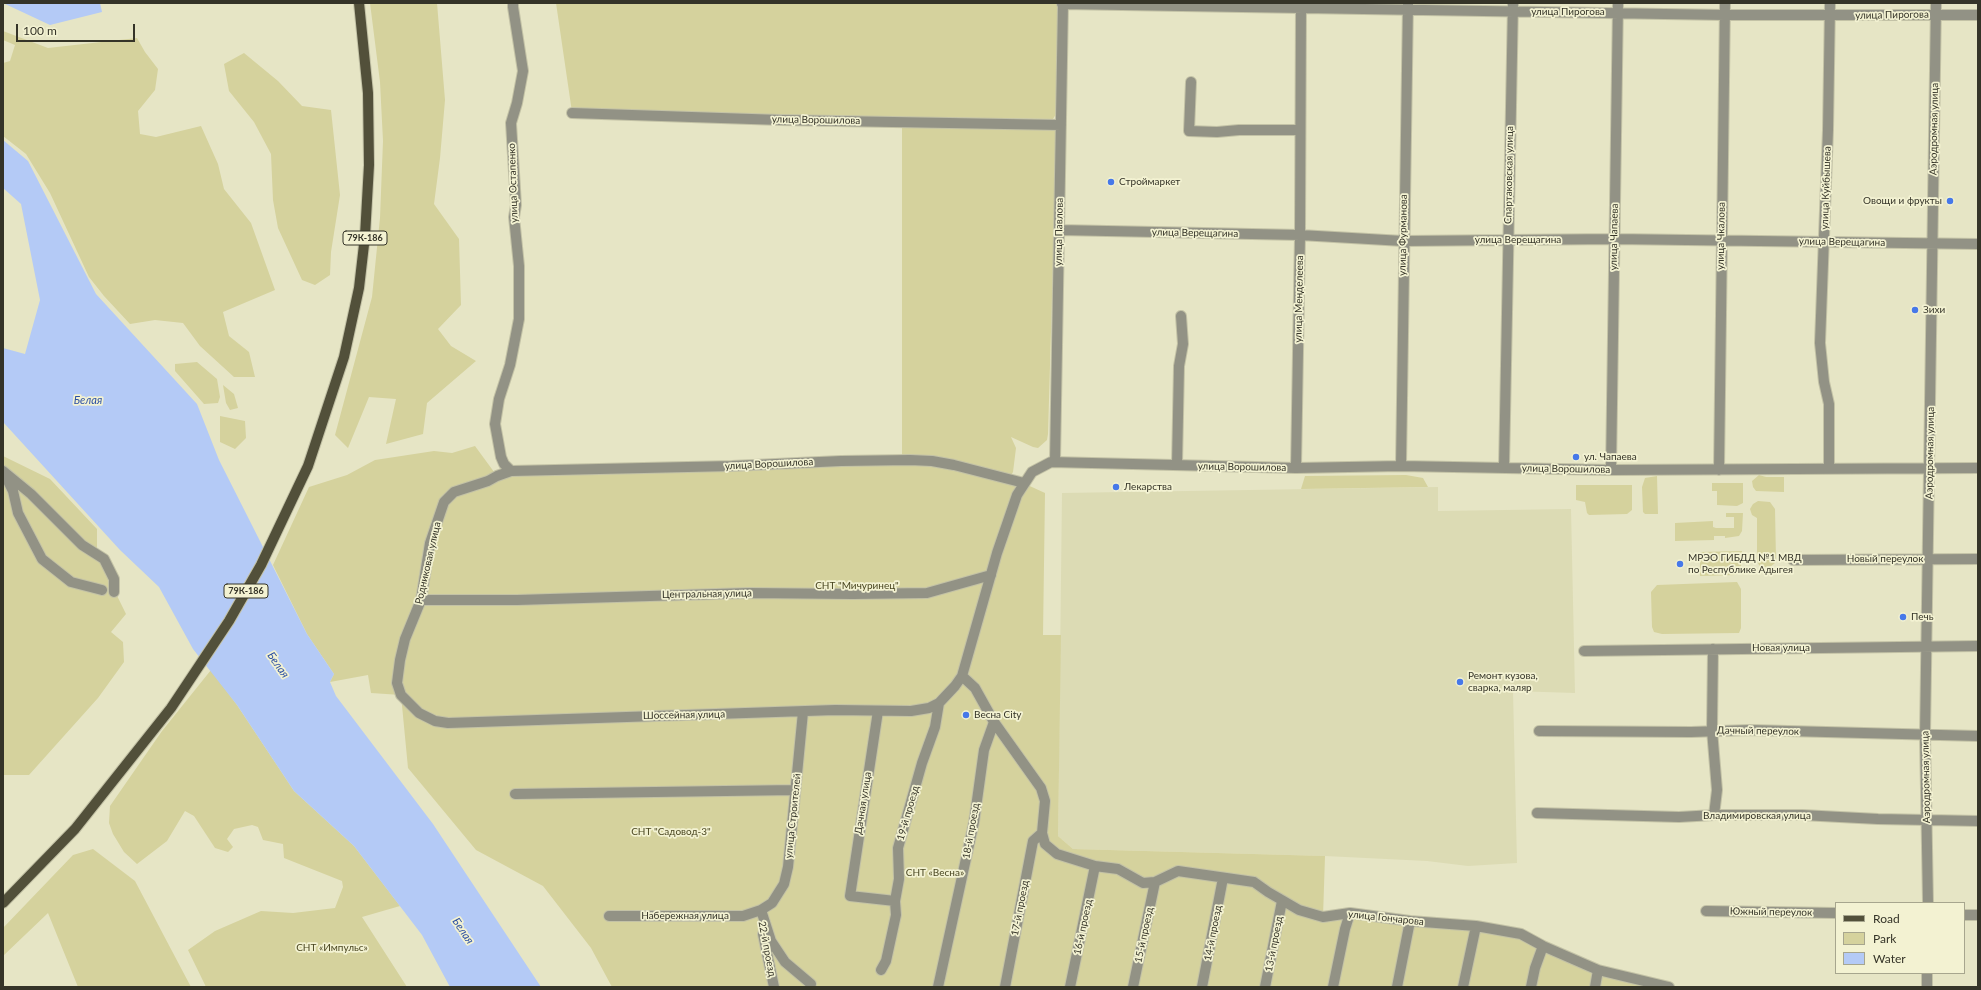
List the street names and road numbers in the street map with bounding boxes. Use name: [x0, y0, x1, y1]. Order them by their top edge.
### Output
street label: улица Пирогова: [1531, 6, 1605, 18]
street label: улица Пирогова: [1855, 8, 1929, 22]
street label: Аэродромная улица: [1927, 83, 1941, 175]
street label: улица Ворошилова: [772, 113, 860, 127]
street label: Спартаковская улица: [1502, 126, 1516, 224]
street label: улица Остапенко: [506, 143, 520, 223]
street label: улица Куйбышева: [1819, 146, 1833, 230]
street label: улица Фурманова: [1396, 194, 1410, 276]
street label: улица Павлова: [1052, 198, 1066, 266]
street label: улица Чкалова: [1714, 202, 1728, 270]
street label: улица Чапаева: [1607, 203, 1621, 271]
street label: улица Верещагина: [1152, 226, 1238, 240]
road number: 79К-186: [343, 231, 387, 245]
street label: улица Верещагина: [1475, 234, 1561, 246]
street label: улица Верещагина: [1799, 235, 1885, 249]
street label: улица Менделеева: [1292, 255, 1306, 343]
street label: Аэродромная улица: [1923, 407, 1937, 499]
street label: улица Ворошилова: [724, 456, 814, 472]
street label: улица Ворошилова: [1198, 460, 1286, 474]
street label: улица Ворошилова: [1522, 462, 1610, 476]
street label: Родниковая улица: [413, 521, 443, 605]
street label: Новый переулок: [1847, 553, 1923, 565]
road number: 79К-186: [224, 584, 268, 598]
street label: Центральная улица: [662, 587, 752, 601]
street label: Новая улица: [1752, 642, 1810, 654]
street label: Шоссейная улица: [643, 708, 725, 722]
street label: Дачный переулок: [1717, 724, 1799, 738]
street label: Аэродромная улица: [1919, 731, 1933, 823]
street label: Дачная улица: [852, 771, 874, 835]
street label: улица Строителей: [783, 773, 803, 859]
street label: 19-й проезд: [894, 784, 922, 842]
street label: 18-й проезд: [960, 802, 982, 860]
street label: Владимировская улица: [1703, 810, 1811, 822]
street label: 17-й проезд: [1009, 879, 1031, 937]
street label: 16-й проезд: [1071, 898, 1095, 956]
street label: 14-й проезд: [1202, 904, 1224, 962]
street label: Южный переулок: [1730, 905, 1812, 919]
street label: 15-й проезд: [1132, 906, 1156, 964]
street label: улица Гончарова: [1348, 908, 1424, 928]
street label: Набережная улица: [641, 910, 729, 922]
street label: 13-й проезд: [1263, 915, 1285, 973]
street label: 22-й проезд: [756, 920, 778, 978]

